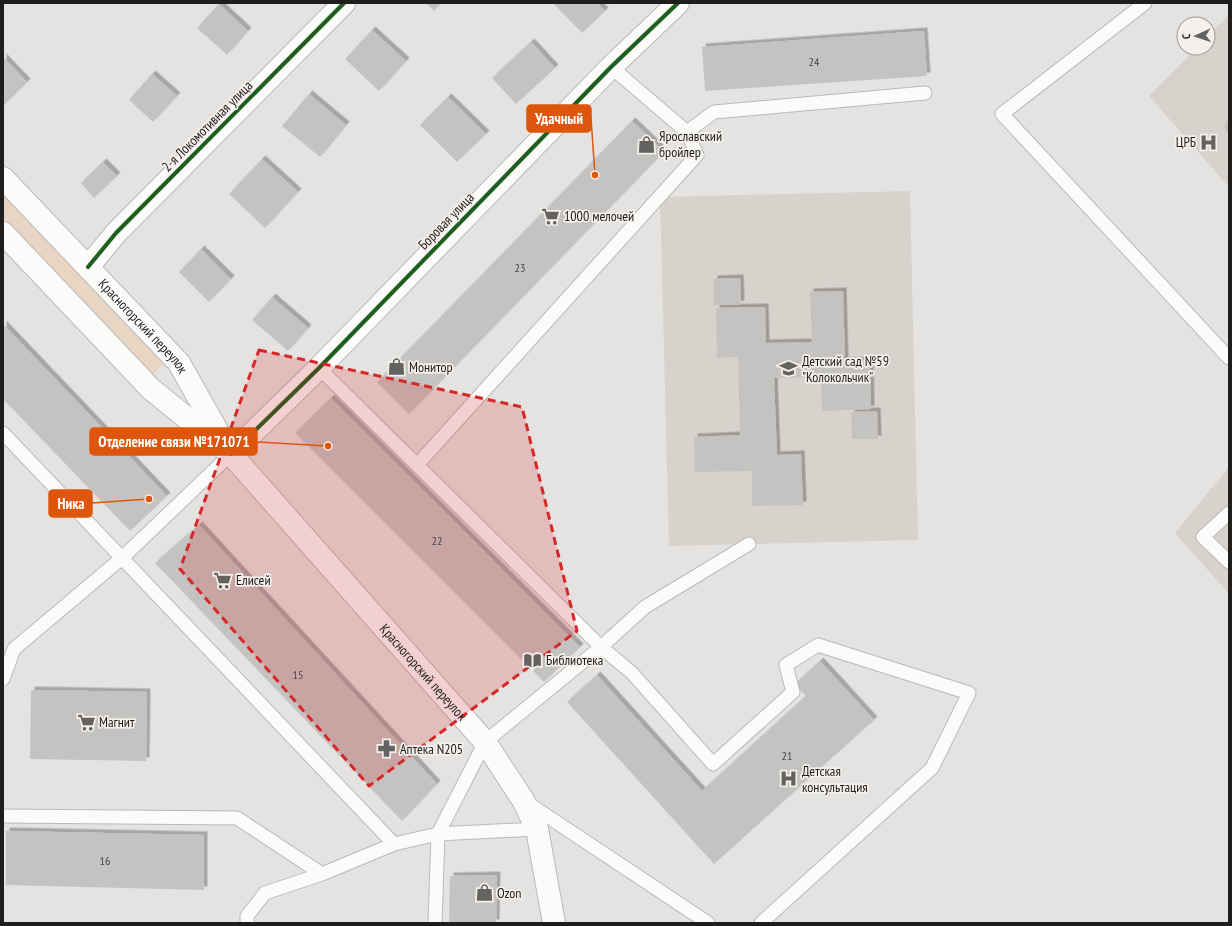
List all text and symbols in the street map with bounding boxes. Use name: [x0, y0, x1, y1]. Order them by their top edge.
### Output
north arrow: [1176, 16, 1216, 56]
text: С: [1179, 34, 1193, 39]
house number: 24: [809, 54, 820, 69]
street label: 2-я Локомотивная улица: [158, 77, 256, 175]
callout: Удачный: [527, 105, 591, 132]
text: Удачный: [534, 109, 583, 128]
place label: Ярославский бройлер: [659, 127, 722, 161]
hospital icon: ЦРБ: [1199, 132, 1219, 152]
place label: ЦРБ: [1176, 133, 1196, 151]
shop icon: Ярославский бройлер: [636, 134, 656, 154]
street label: Боровая улица: [414, 189, 478, 253]
supermarket icon: 1000 мелочей: [541, 206, 561, 226]
place label: 1000 мелочей: [564, 207, 634, 225]
house number: 23: [515, 260, 525, 275]
street label: Красногорский переулок: [95, 275, 192, 377]
place label: Детский сад №59 "Колокольчик": [802, 352, 889, 386]
shop icon: Монитор: [386, 357, 406, 377]
place label: Монитор: [409, 358, 453, 376]
school or university icon: Детский сад №59 "Колокольчик": [779, 359, 799, 379]
callout: Отделение связи №171071: [90, 428, 257, 455]
text: Отделение связи №171071: [98, 432, 250, 451]
callout: Ника: [49, 490, 92, 517]
text: Ника: [57, 494, 85, 513]
house number: 22: [432, 533, 442, 548]
supermarket icon: Елисей: [213, 570, 233, 590]
place label: Елисей: [236, 571, 271, 589]
street label: Красногорский переулок: [376, 620, 471, 725]
library icon: Библиотека: [523, 650, 543, 670]
place label: Библиотека: [546, 651, 603, 669]
house number: 15: [293, 667, 303, 682]
supermarket icon: Магнит: [76, 712, 96, 732]
place label: Магнит: [99, 713, 135, 731]
pharmacy icon: Аптека N205: [377, 739, 397, 759]
place label: Аптека N205: [400, 740, 463, 758]
house number: 21: [782, 748, 792, 763]
place label: Детская консультация: [802, 762, 868, 796]
hospital icon: Детская консультация: [779, 769, 799, 789]
house number: 16: [100, 853, 110, 868]
shop icon: Ozon: [474, 883, 494, 903]
place label: Ozon: [497, 884, 522, 902]

